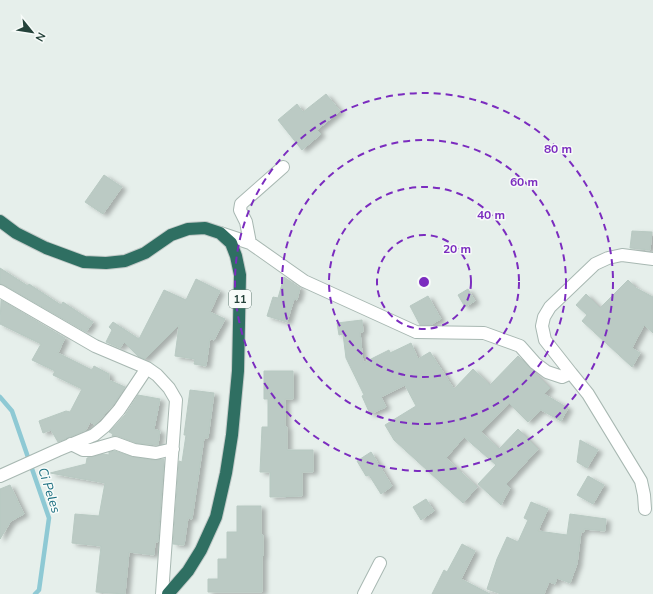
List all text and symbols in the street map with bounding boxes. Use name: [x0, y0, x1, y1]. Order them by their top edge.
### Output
north arrow: [12, 12, 52, 52]
text: N: [32, 29, 49, 44]
text: 80 m: [544, 141, 572, 157]
text: 60 m: [510, 174, 538, 190]
text: 40 m: [477, 207, 505, 223]
text: 20 m: [443, 241, 471, 257]
centre of rings: [417, 275, 431, 289]
road number: 11: [229, 290, 251, 308]
water label: Ci Peles: [33, 465, 65, 515]

